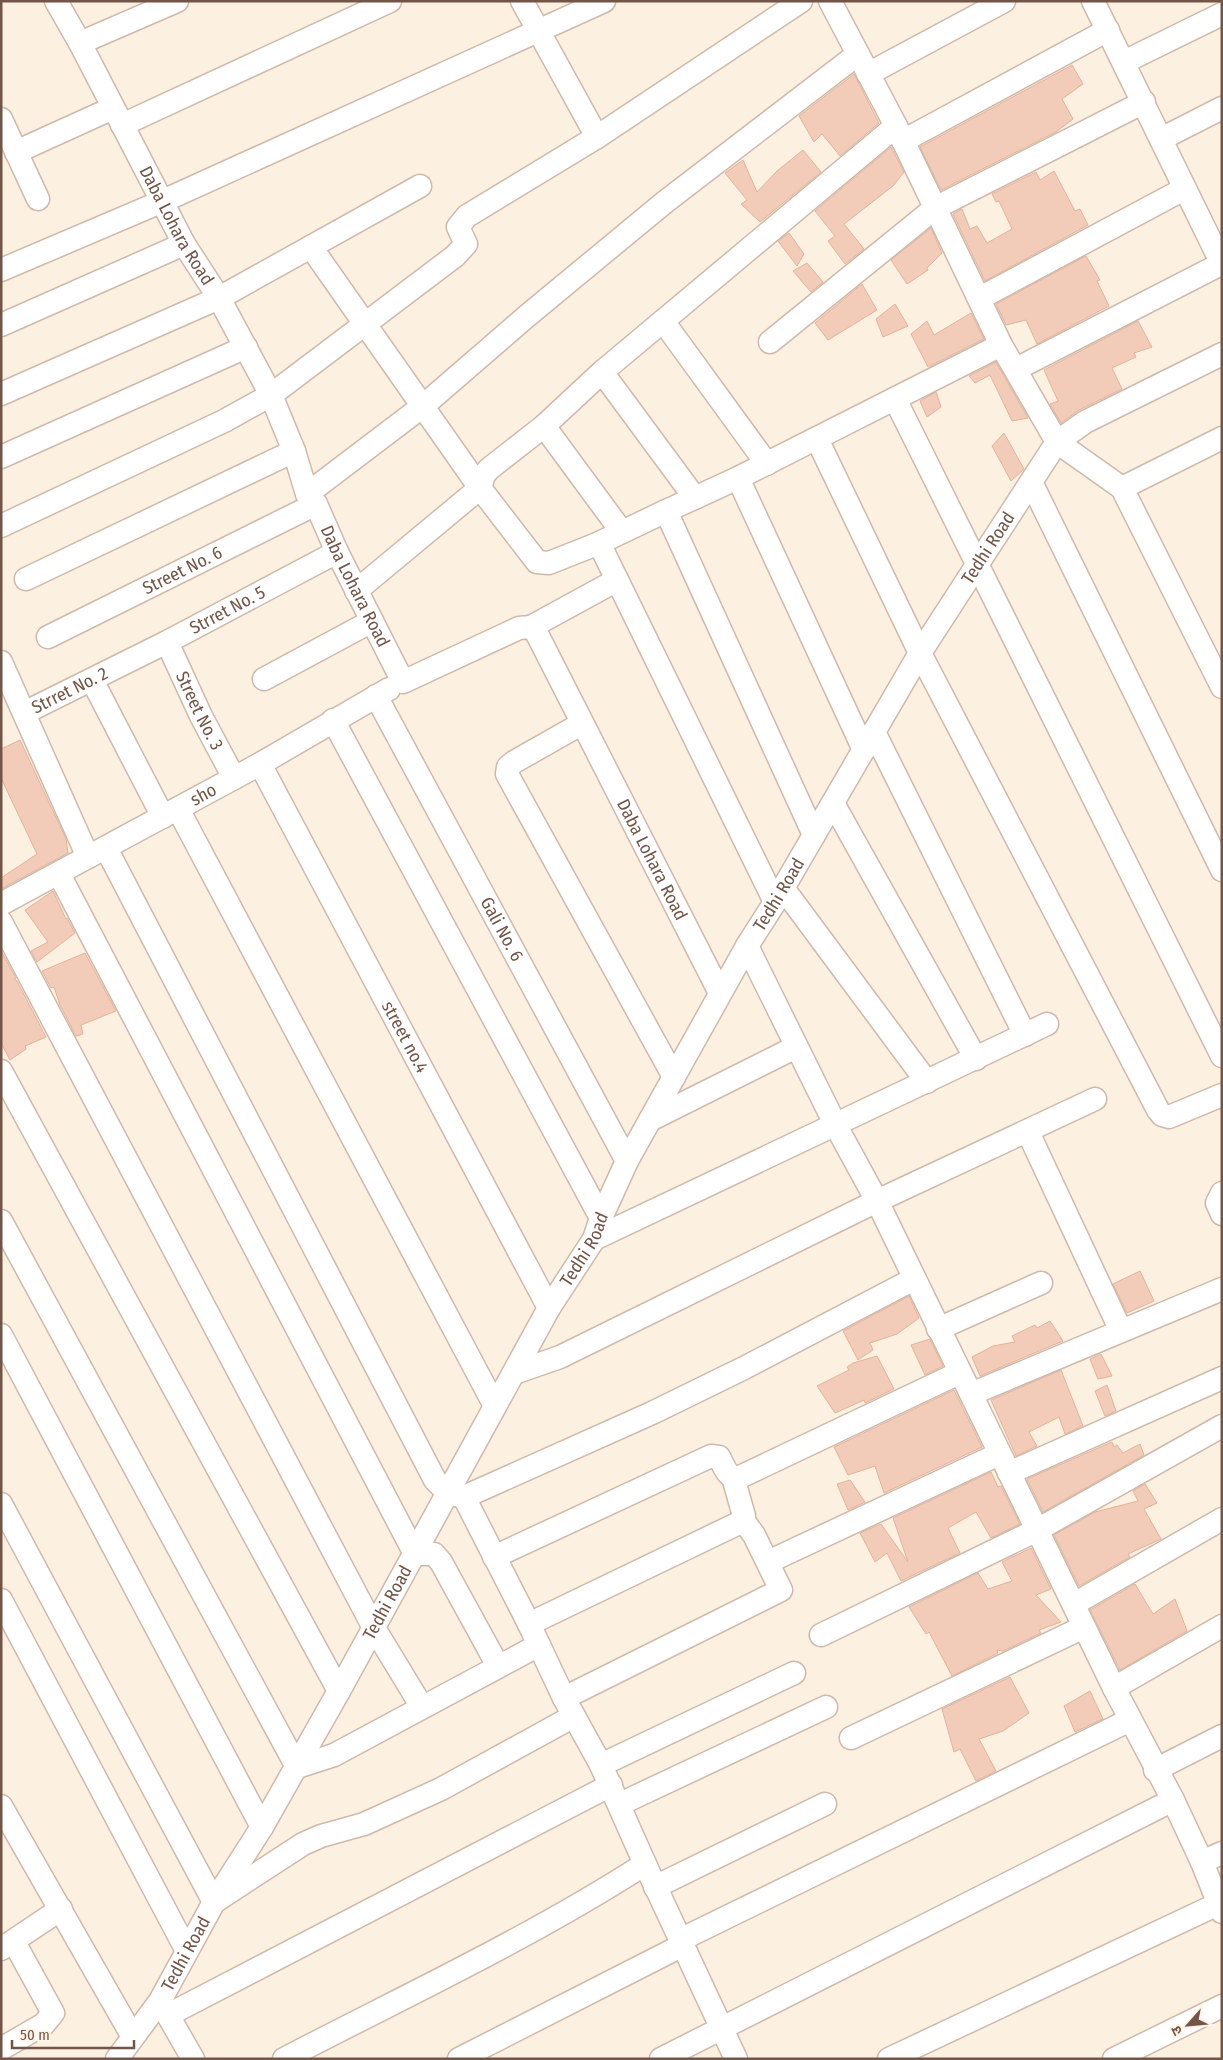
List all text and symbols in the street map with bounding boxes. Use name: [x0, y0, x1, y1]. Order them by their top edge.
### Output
street label: Daba Lohara Road: [135, 162, 219, 289]
street label: Tedhi Road: [957, 508, 1020, 588]
street label: Daba Lohara Road: [316, 522, 394, 651]
street label: Street No. 6: [139, 541, 226, 599]
street label: Strret No. 5: [186, 581, 269, 639]
street label: Strret No. 2: [28, 662, 111, 718]
street label: Street No. 3: [171, 668, 228, 754]
street label: sho: [186, 779, 220, 811]
street label: Daba Lohara Road: [612, 795, 692, 924]
street label: Tedhi Road: [748, 854, 809, 935]
street label: Gali No. 6: [476, 893, 528, 965]
street label: street no.4: [377, 997, 433, 1077]
street label: Tedhi Road: [555, 1209, 613, 1290]
street label: Tedhi Road: [358, 1562, 417, 1644]
street label: Tedhi Road: [157, 1913, 215, 1995]
north arrow: [1163, 2000, 1213, 2050]
scale bar: [12, 2018, 135, 2050]
text: उ: [1167, 2022, 1186, 2038]
text: 50 m: [20, 2026, 50, 2044]

